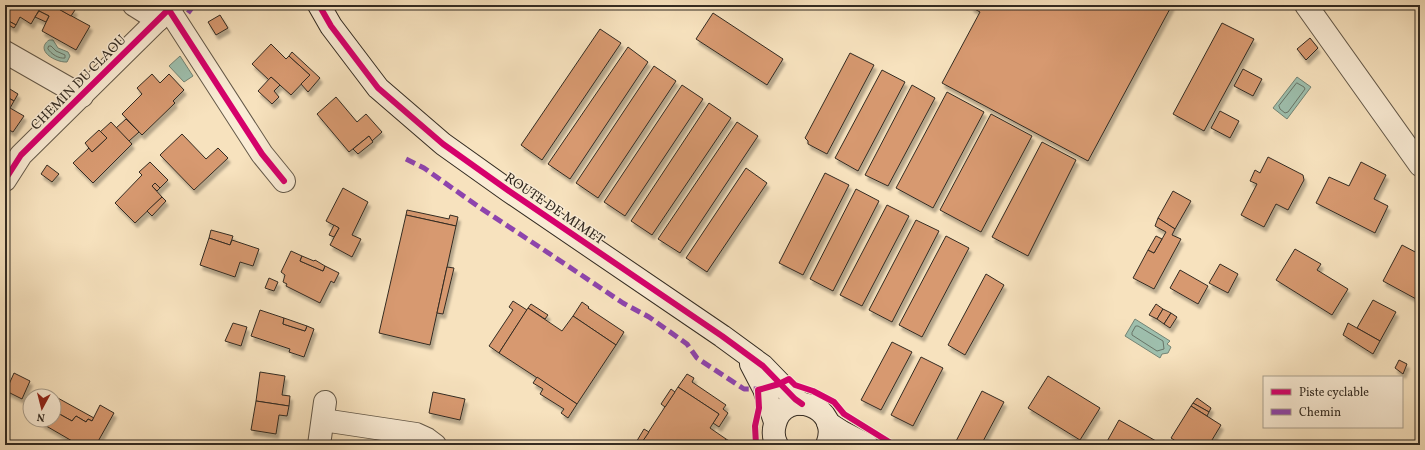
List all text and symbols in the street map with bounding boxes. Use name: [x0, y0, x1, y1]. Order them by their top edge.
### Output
street label: CHEMIN DU CLAOU: [27, 31, 131, 135]
street label: ROUTE DE MIMET: [500, 169, 608, 250]
legend: [1263, 376, 1403, 428]
text: Piste cyclable: [1299, 385, 1369, 401]
north arrow: [22, 388, 62, 428]
text: Chemin: [1299, 405, 1341, 421]
text: N: [36, 409, 46, 424]

